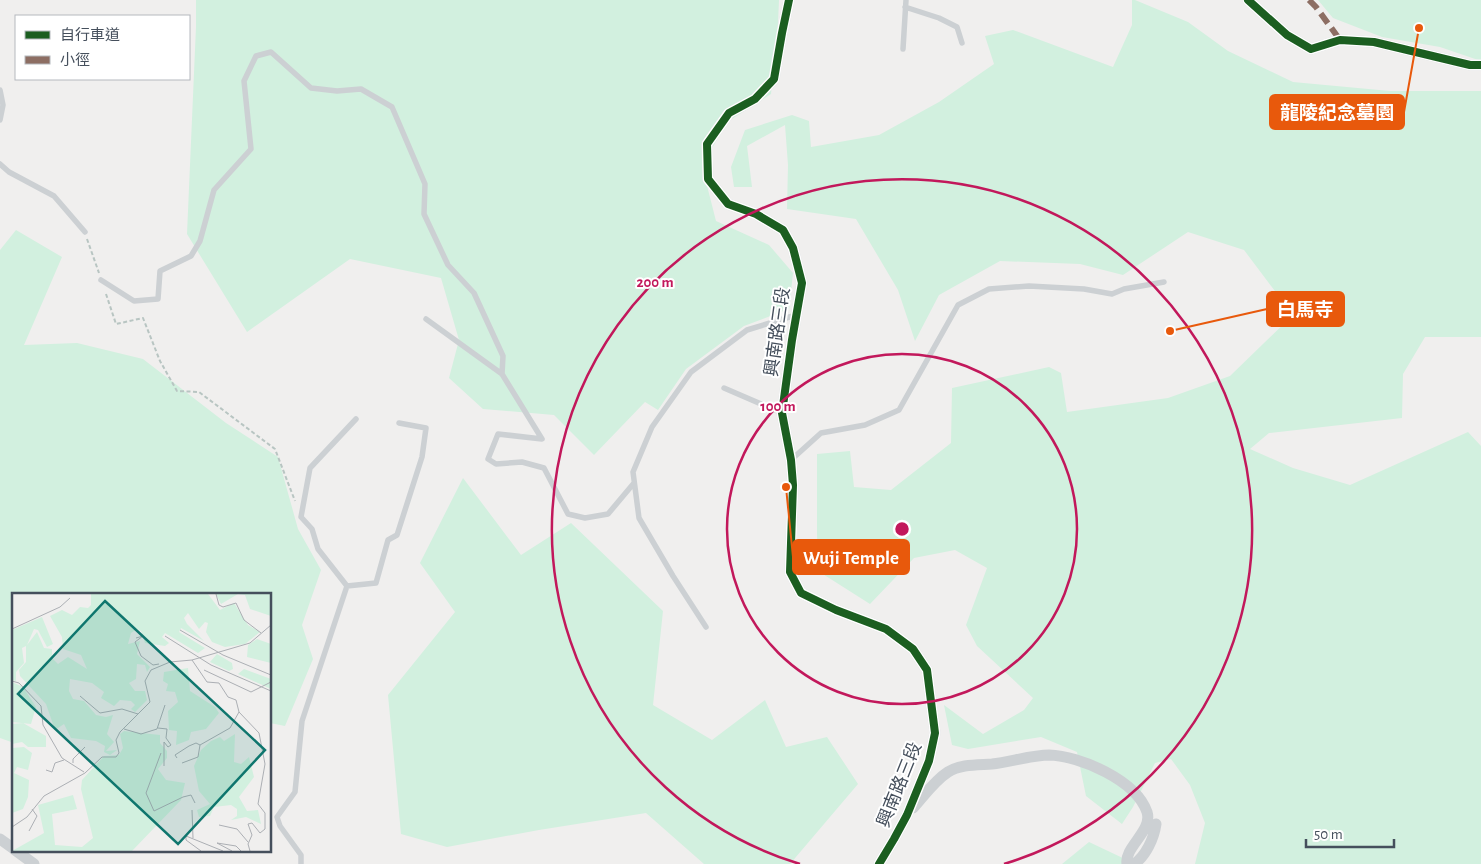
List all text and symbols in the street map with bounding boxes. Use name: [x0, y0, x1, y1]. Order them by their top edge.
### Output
legend: [15, 15, 190, 80]
text: 自行車道: [60, 27, 120, 43]
text: 小徑: [60, 52, 90, 68]
callout: 龍陵紀念墓園: [1270, 95, 1404, 129]
text: 龍陵紀念墓園: [1280, 102, 1394, 123]
text: 200 m: [636, 275, 674, 290]
street label: 興南路三段: [761, 286, 793, 378]
callout: 白馬寺: [1267, 292, 1344, 326]
text: 白馬寺: [1276, 299, 1334, 320]
text: 100 m: [760, 399, 796, 414]
centre of rings: [893, 520, 911, 538]
callout: Wuji Temple: [793, 540, 909, 574]
text: Wuji Temple: [803, 549, 899, 568]
inset map: [12, 593, 271, 852]
street label: 興南路三段: [873, 739, 925, 830]
scale bar: [1306, 816, 1394, 848]
text: 50 m: [1314, 827, 1343, 842]

